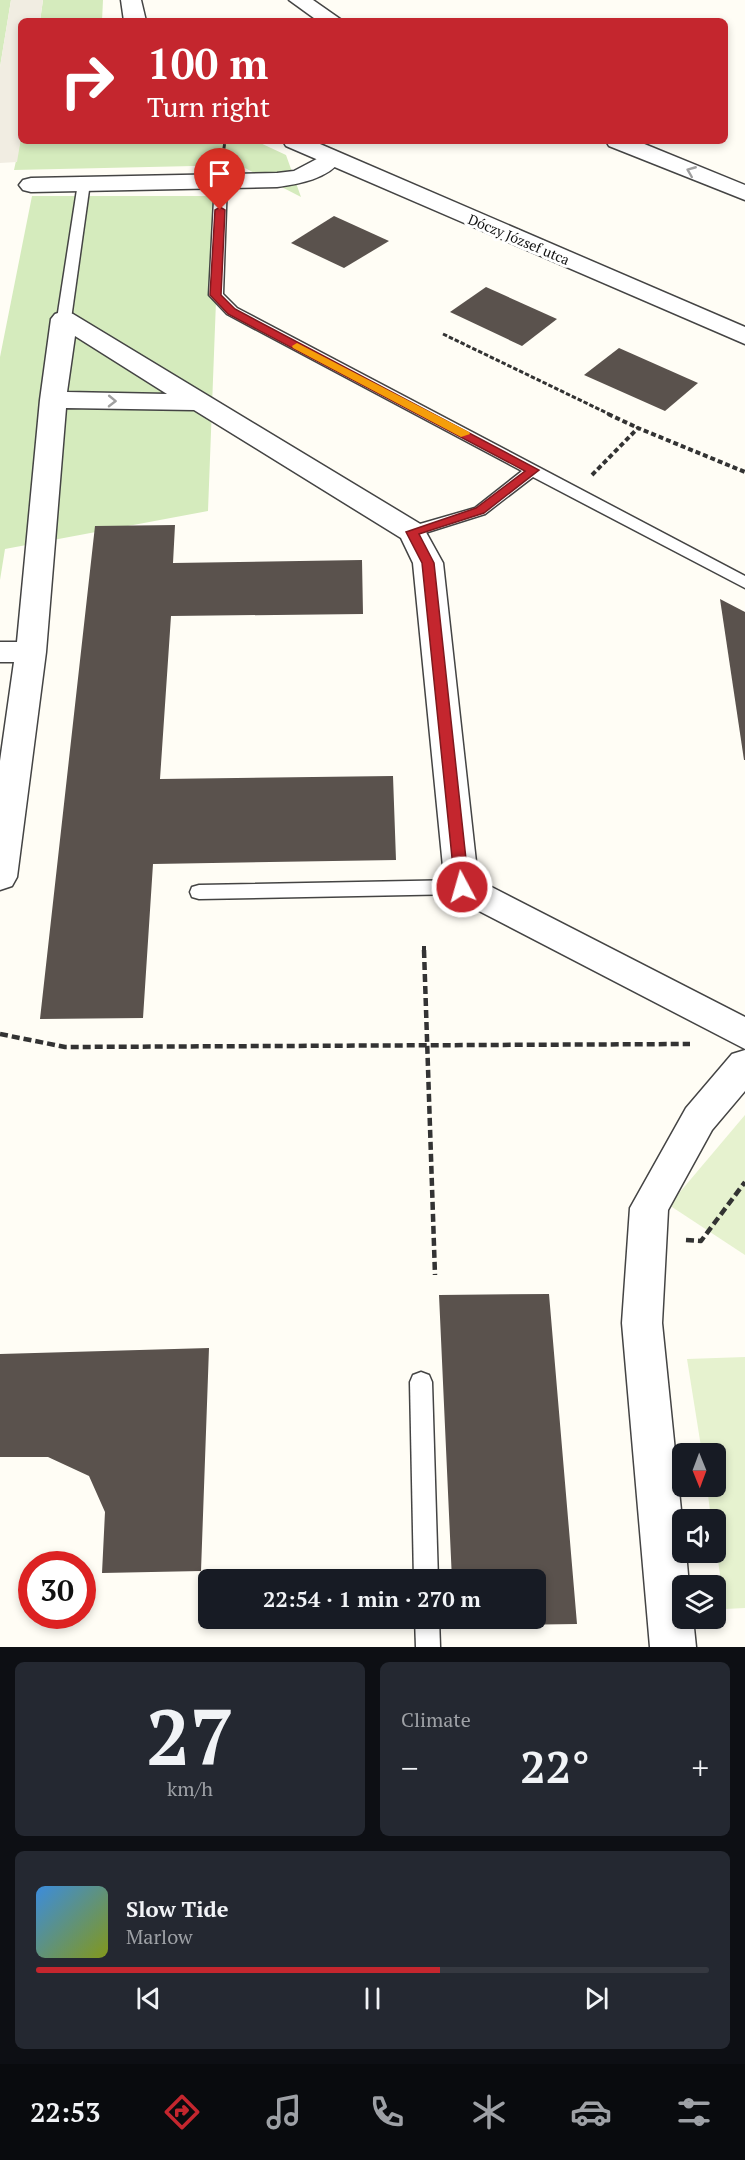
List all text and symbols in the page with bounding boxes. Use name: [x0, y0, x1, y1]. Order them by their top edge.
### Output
text: 100 m: [147, 35, 268, 91]
icon: right: [48, 42, 126, 120]
text: Turn right: [147, 89, 270, 125]
pin: [194, 148, 245, 210]
icon: arrive: [203, 157, 236, 190]
one-way arrow: [686, 166, 697, 178]
street label: Dóczy József utca: [465, 209, 573, 269]
one-way arrow: [107, 395, 116, 407]
position arrow: [430, 855, 494, 919]
north arrow: [672, 1443, 726, 1497]
map controls: [672, 1443, 726, 1629]
button: sound: [672, 1509, 726, 1563]
speed limit sign: 30: [18, 1551, 96, 1629]
button: layers: [672, 1575, 726, 1629]
text: 22:54 · 1 min · 270 m: [263, 1584, 481, 1613]
text: 27: [146, 1684, 234, 1787]
text: Climate: [401, 1706, 471, 1733]
text: 22°: [520, 1736, 590, 1796]
text: −: [401, 1746, 419, 1789]
text: +: [691, 1746, 709, 1789]
text: km/h: [167, 1775, 213, 1802]
text: Slow Tide: [126, 1894, 229, 1923]
text: Marlow: [126, 1923, 193, 1950]
icon: previous: [132, 1982, 165, 2015]
icon: pause: [356, 1982, 389, 2015]
icon: next: [580, 1982, 613, 2015]
icon: directions: [161, 2091, 203, 2133]
icon: music: [263, 2091, 305, 2133]
icon: phone: [366, 2091, 408, 2133]
icon: climate: [468, 2091, 510, 2133]
icon: car: [570, 2091, 612, 2133]
icon: filters: [673, 2091, 715, 2133]
text: 22:53: [30, 2094, 100, 2130]

